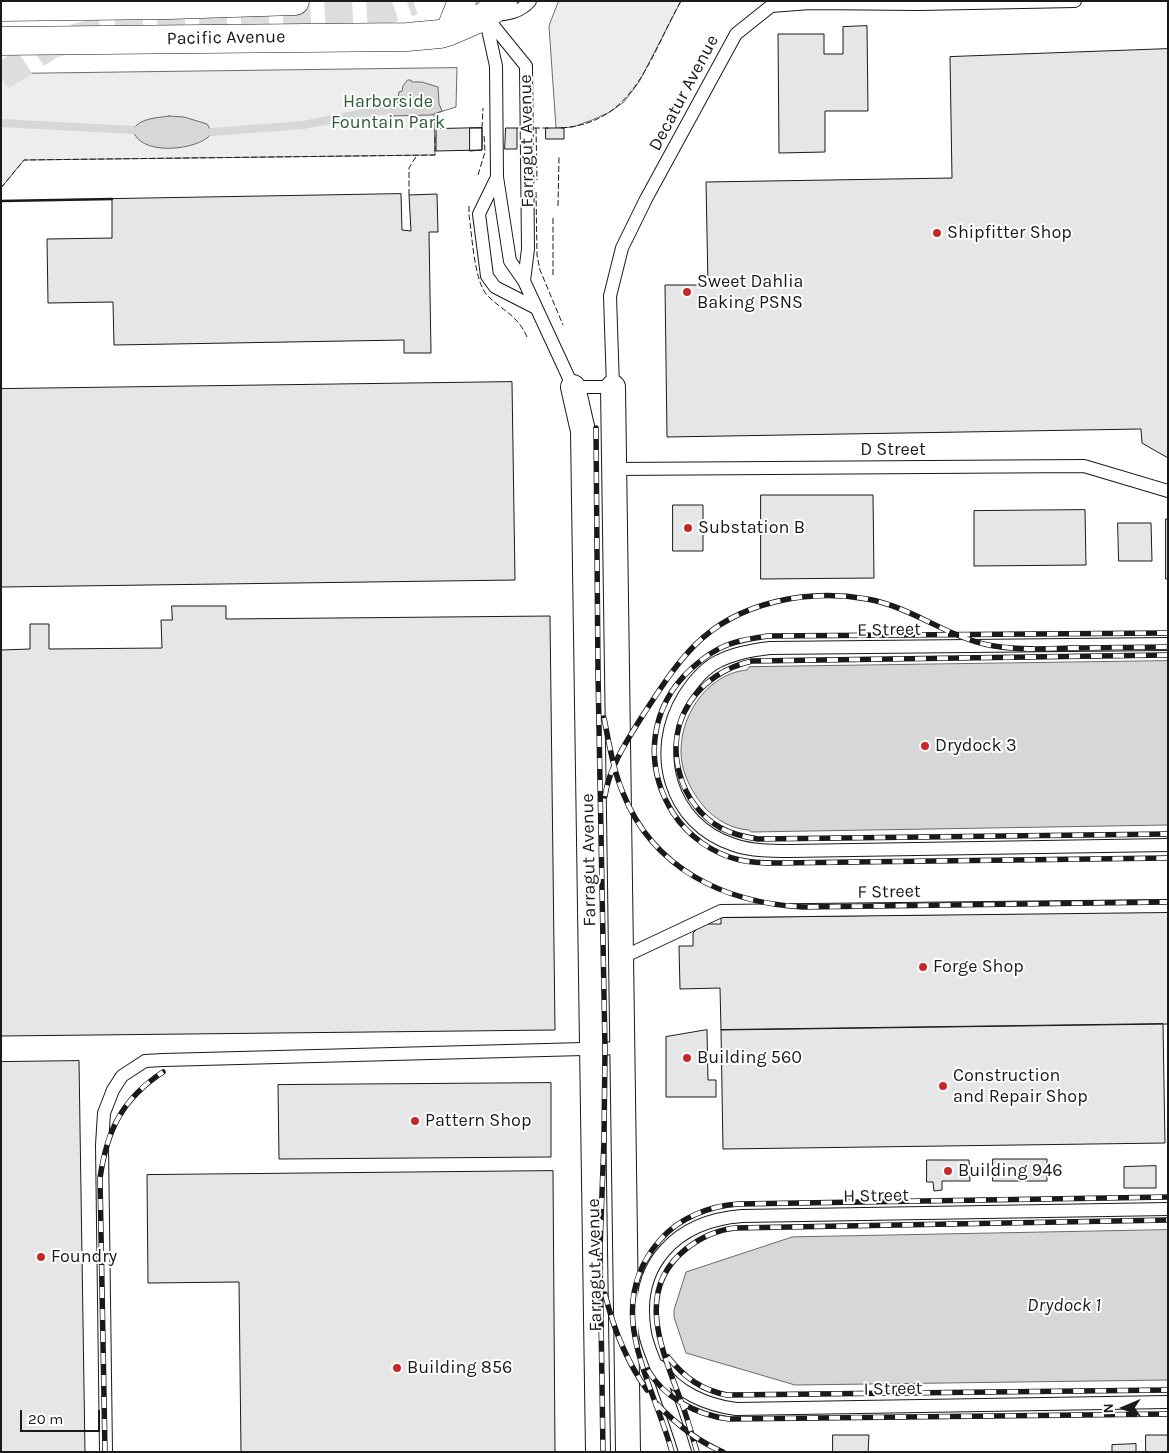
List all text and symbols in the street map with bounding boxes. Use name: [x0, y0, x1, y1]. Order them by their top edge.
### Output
street label: Pacific Avenue: [166, 26, 286, 50]
street label: Decatur Avenue: [644, 31, 724, 155]
street label: Farragut Avenue: [515, 74, 539, 208]
park label: Harborside Fountain Park: [331, 91, 445, 134]
place label: Shipfitter Shop: [947, 222, 1072, 244]
marker: Shipfitter Shop: [931, 227, 943, 239]
place label: Sweet Dahlia Baking PSNS: [697, 271, 803, 314]
marker: Sweet Dahlia Baking PSNS: [681, 286, 693, 298]
street label: D Street: [860, 439, 926, 461]
place label: Substation B: [698, 517, 805, 539]
marker: Substation B: [682, 522, 694, 534]
street label: E Street: [857, 619, 921, 641]
place label: Drydock 3: [935, 735, 1017, 757]
marker: Drydock 3: [919, 740, 931, 752]
street label: Farragut Avenue: [577, 793, 601, 927]
street label: F Street: [857, 881, 921, 903]
place label: Forge Shop: [933, 956, 1024, 978]
marker: Forge Shop: [917, 961, 929, 973]
place label: Building 560: [697, 1047, 802, 1069]
marker: Building 560: [681, 1052, 693, 1064]
place label: Construction and Repair Shop: [953, 1065, 1088, 1108]
marker: Construction and Repair Shop: [937, 1080, 949, 1092]
place label: Pattern Shop: [425, 1110, 531, 1132]
marker: Pattern Shop: [409, 1115, 421, 1127]
place label: Building 946: [958, 1160, 1063, 1182]
marker: Building 946: [942, 1165, 954, 1177]
street label: H Street: [843, 1185, 909, 1207]
street label: Farragut Avenue: [583, 1198, 607, 1332]
place label: Foundry: [51, 1246, 117, 1268]
marker: Foundry: [35, 1251, 47, 1263]
water label: Drydock 1: [1027, 1295, 1101, 1317]
place label: Building 856: [407, 1357, 512, 1379]
marker: Building 856: [391, 1362, 403, 1374]
street label: I Street: [863, 1378, 923, 1400]
north arrow: [1099, 1383, 1149, 1433]
scale bar: [22, 1400, 102, 1432]
text: N: [1100, 1403, 1117, 1413]
text: 20 m: [28, 1410, 63, 1428]

